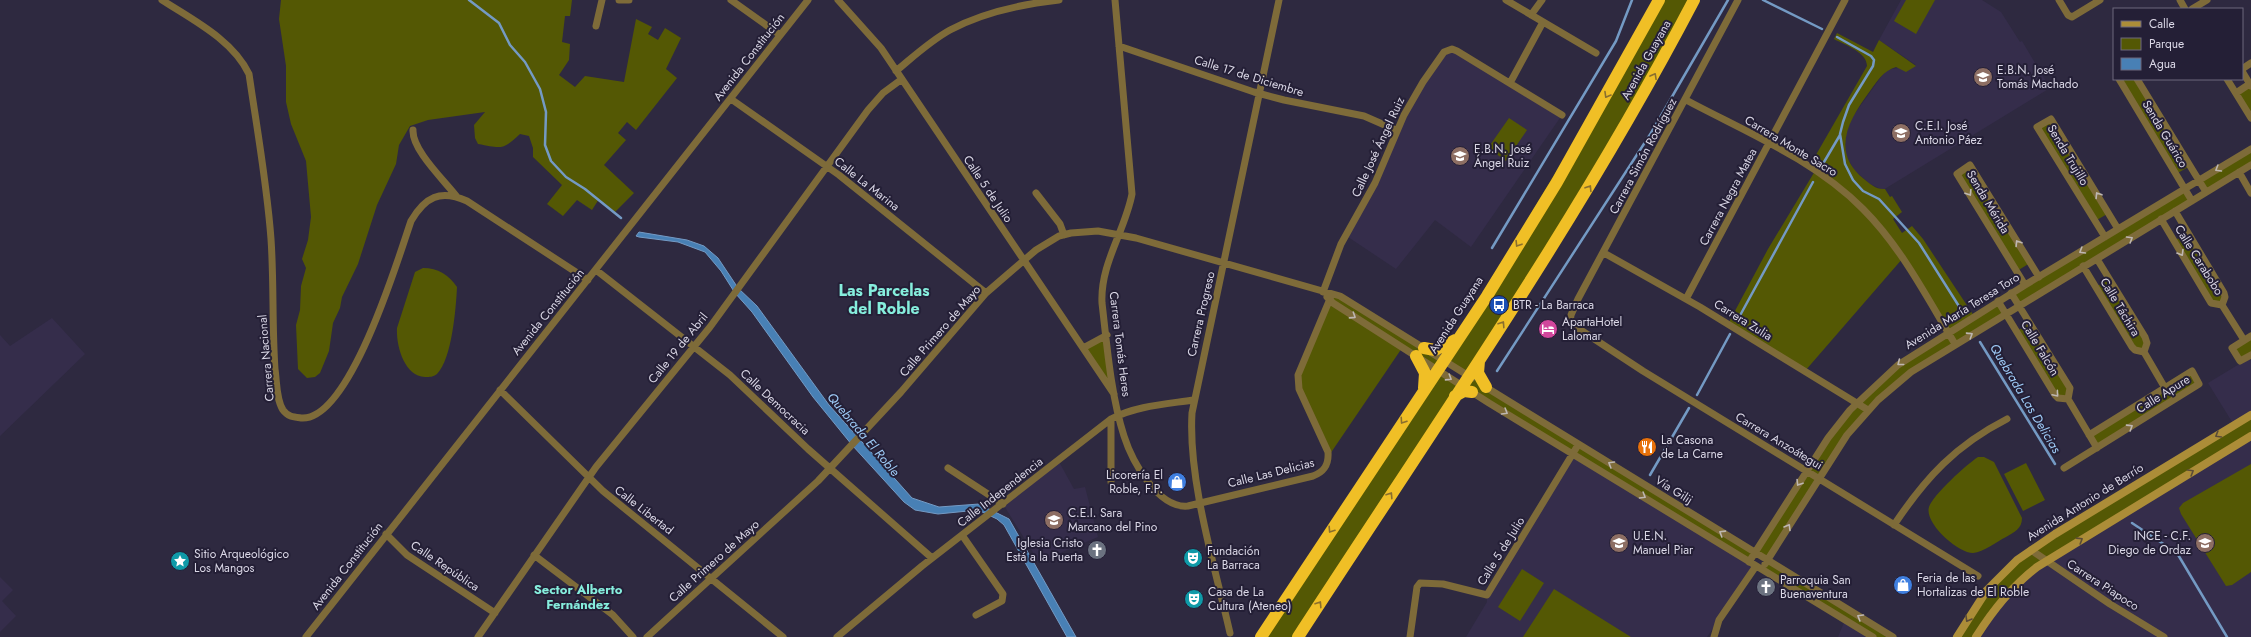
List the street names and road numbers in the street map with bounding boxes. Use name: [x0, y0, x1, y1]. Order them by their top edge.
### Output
street label: Avenida Constitución: [709, 9, 789, 105]
street label: Avenida Guayana: [1617, 17, 1675, 103]
street label: Calle 17 de Diciembre: [1192, 51, 1306, 101]
street label: Calle José Ángel Ruiz: [1347, 94, 1409, 200]
street label: Carrera Simón Rodríguez: [1605, 94, 1682, 217]
street label: Senda Guárico: [2138, 97, 2193, 172]
street label: Carrera Monte Sacro: [1741, 111, 1841, 181]
street label: Senda Trujillo: [2043, 121, 2094, 189]
street label: Carrera Negra Matea: [1695, 145, 1761, 249]
street label: Calle 5 de Julio: [959, 152, 1017, 227]
street label: Calle La Marina: [830, 153, 904, 216]
street label: Senda Mérida: [1962, 167, 2014, 237]
street label: Calle Carabobo: [2170, 221, 2228, 299]
street label: Avenida Constitución: [507, 265, 589, 359]
street label: Avenida María Teresa Toro: [1901, 268, 2023, 354]
street label: Carrera Progreso: [1182, 269, 1220, 358]
street label: Avenida Guayana: [1424, 273, 1488, 357]
street label: Calle Táchira: [2095, 274, 2145, 340]
street label: Calle Primero de Mayo: [895, 281, 985, 381]
street label: Carrera Tomás Heres: [1105, 290, 1135, 398]
street label: Carrera Zulia: [1710, 295, 1776, 345]
street label: Calle 19 de Abril: [644, 309, 712, 387]
street label: Carrera Nacional: [253, 314, 279, 402]
street label: Calle Falcón: [2016, 317, 2064, 379]
street label: Calle Democracia: [736, 365, 814, 439]
street label: Calle Apure: [2133, 370, 2193, 418]
street label: Carrera Anzoátegui: [1732, 408, 1826, 474]
street label: Calle Independencia: [953, 453, 1047, 531]
street label: Calle Las Delicias: [1226, 454, 1316, 492]
street label: Avenida Antonio de Berrío: [2023, 458, 2147, 545]
street label: Vía Gilij: [1652, 471, 1696, 509]
street label: Calle Libertad: [611, 481, 677, 539]
street label: Calle 5 de Julio: [1473, 513, 1530, 589]
street label: Calle Primero de Mayo: [665, 515, 764, 607]
street label: Avenida Constitución: [307, 518, 387, 614]
street label: Calle República: [407, 536, 483, 596]
street label: Carrera Piapoco: [2063, 555, 2143, 615]

